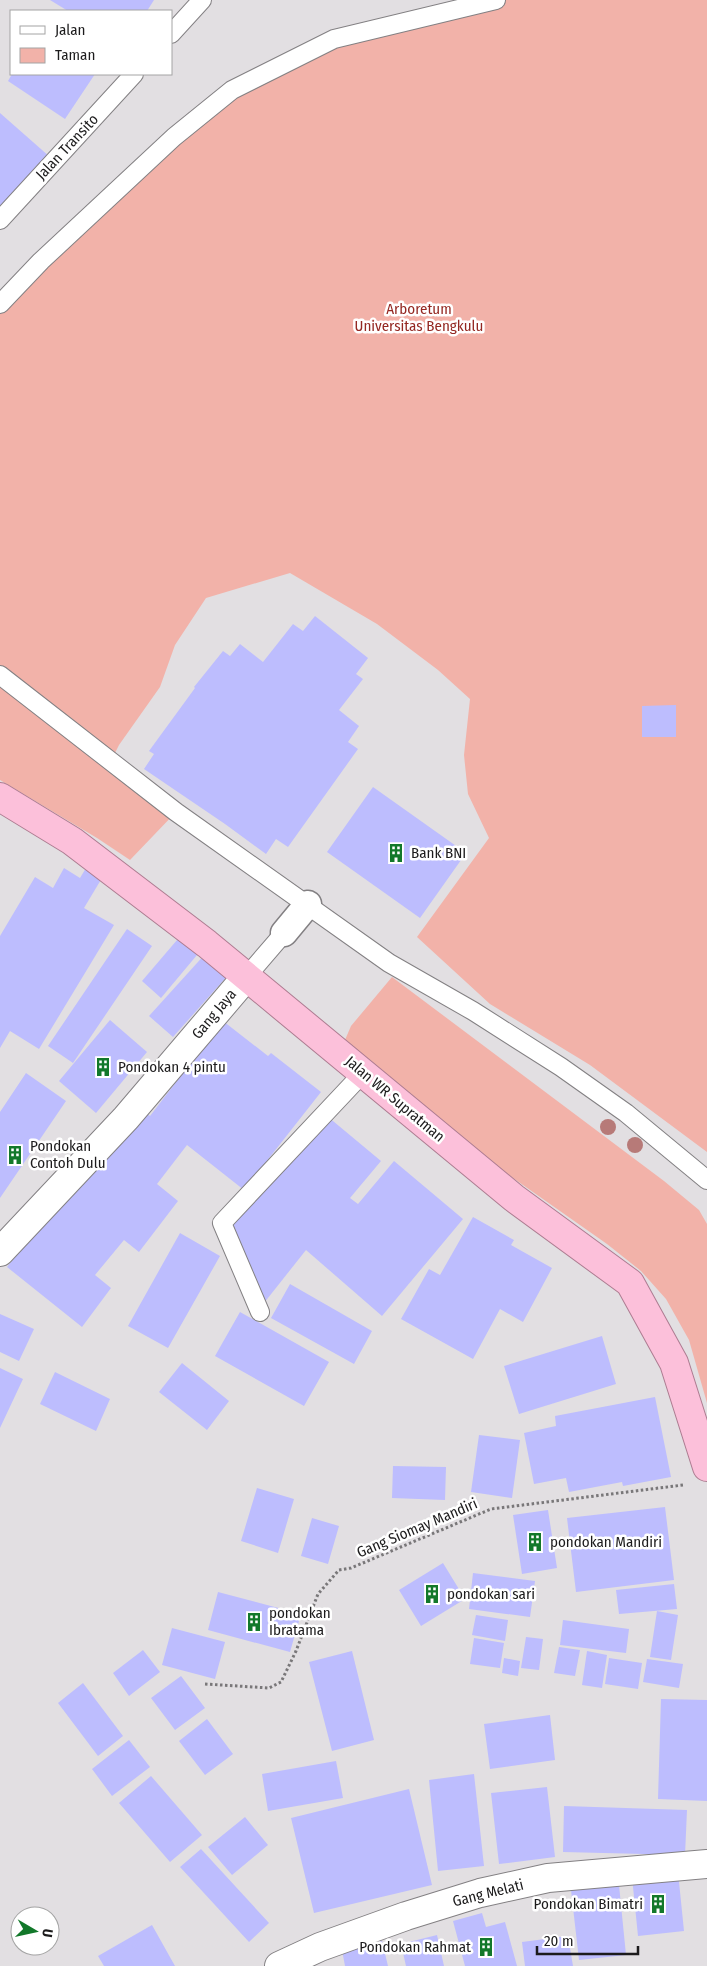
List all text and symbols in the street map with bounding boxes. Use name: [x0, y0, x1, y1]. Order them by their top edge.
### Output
legend: [10, 10, 172, 75]
text: Jalan: [55, 21, 85, 39]
text: Taman: [55, 46, 95, 64]
street label: Jalan Transito: [32, 110, 102, 184]
park label: Arboretum Universitas Bengkulu: [355, 300, 483, 335]
building icon: Bank BNI: [385, 842, 407, 864]
place label: Bank BNI: [411, 844, 466, 862]
street label: Gang Jaya: [188, 985, 240, 1043]
street label: Jalan WR Supratman: [342, 1052, 448, 1146]
building icon: Pondokan 4 pintu: [92, 1056, 114, 1078]
place label: Pondokan 4 pintu: [118, 1058, 226, 1076]
place label: Pondokan Contoh Dulu: [30, 1137, 105, 1172]
building icon: Pondokan Contoh Dulu: [4, 1144, 26, 1166]
street label: Gang Siomay Mandiri: [354, 1494, 480, 1562]
building icon: pondokan Mandiri: [524, 1531, 546, 1553]
place label: pondokan Mandiri: [550, 1533, 662, 1551]
building icon: pondokan sari: [421, 1583, 443, 1605]
place label: pondokan sari: [447, 1585, 535, 1603]
place label: pondokan Ibratama: [269, 1604, 331, 1639]
building icon: pondokan Ibratama: [243, 1611, 265, 1633]
street label: Gang Melati: [451, 1876, 525, 1910]
building icon: Pondokan Bimatri: [647, 1893, 669, 1915]
place label: Pondokan Bimatri: [534, 1895, 643, 1913]
north arrow: [10, 1906, 60, 1956]
scale bar: [537, 1924, 638, 1956]
text: U: [38, 1928, 56, 1938]
text: 20 m: [544, 1932, 574, 1950]
building icon: Pondokan Rahmat: [475, 1936, 497, 1958]
place label: Pondokan Rahmat: [359, 1938, 471, 1956]

